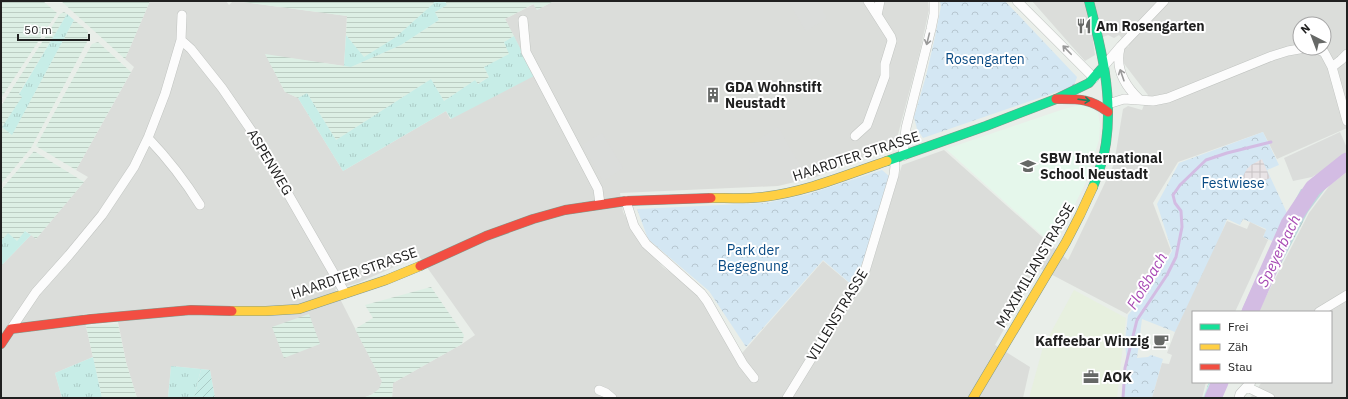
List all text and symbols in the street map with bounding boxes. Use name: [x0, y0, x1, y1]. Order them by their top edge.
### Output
scale bar: [18, 16, 89, 42]
north arrow: [1292, 16, 1332, 56]
restaurant icon: Am Rosengarten: [1075, 17, 1093, 35]
place label: Am Rosengarten: [1096, 17, 1205, 35]
text: N: [1298, 21, 1313, 36]
text: 50 m: [24, 22, 52, 37]
one-way arrow: [924, 33, 932, 46]
one-way arrow: [1062, 45, 1071, 55]
park label: Rosengarten: [945, 50, 1025, 68]
one-way arrow: [1118, 69, 1125, 82]
place label: GDA Wohnstift Neustadt: [725, 78, 822, 112]
building icon: GDA Wohnstift Neustadt: [704, 86, 722, 104]
one-way arrow: [1077, 96, 1090, 103]
street label: ASPENWEG: [243, 126, 297, 198]
street label: HAARDTER STRASSE: [790, 127, 922, 185]
place label: SBW International School Neustadt: [1040, 149, 1162, 183]
school or university icon: SBW International School Neustadt: [1019, 157, 1037, 175]
park label: Festwiese: [1201, 174, 1265, 192]
street label: MAXIMILIANSTRASSE: [992, 199, 1078, 331]
water label: Speyerbach: [1253, 211, 1304, 290]
park label: Park der Begegnung: [718, 241, 789, 275]
street label: HAARDTER STRASSE: [288, 243, 420, 303]
water label: Floßbach: [1122, 249, 1171, 313]
street label: VILLENSTRASSE: [802, 266, 872, 364]
legend: [1192, 311, 1332, 383]
text: Frei: [1228, 319, 1248, 334]
place label: Kaffeebar Winzig: [1035, 332, 1149, 350]
cafe icon: Kaffeebar Winzig: [1152, 332, 1170, 350]
text: Zäh: [1228, 339, 1248, 354]
text: Stau: [1228, 359, 1252, 374]
office icon: AOK: [1082, 368, 1100, 386]
place label: AOK: [1103, 368, 1132, 386]

